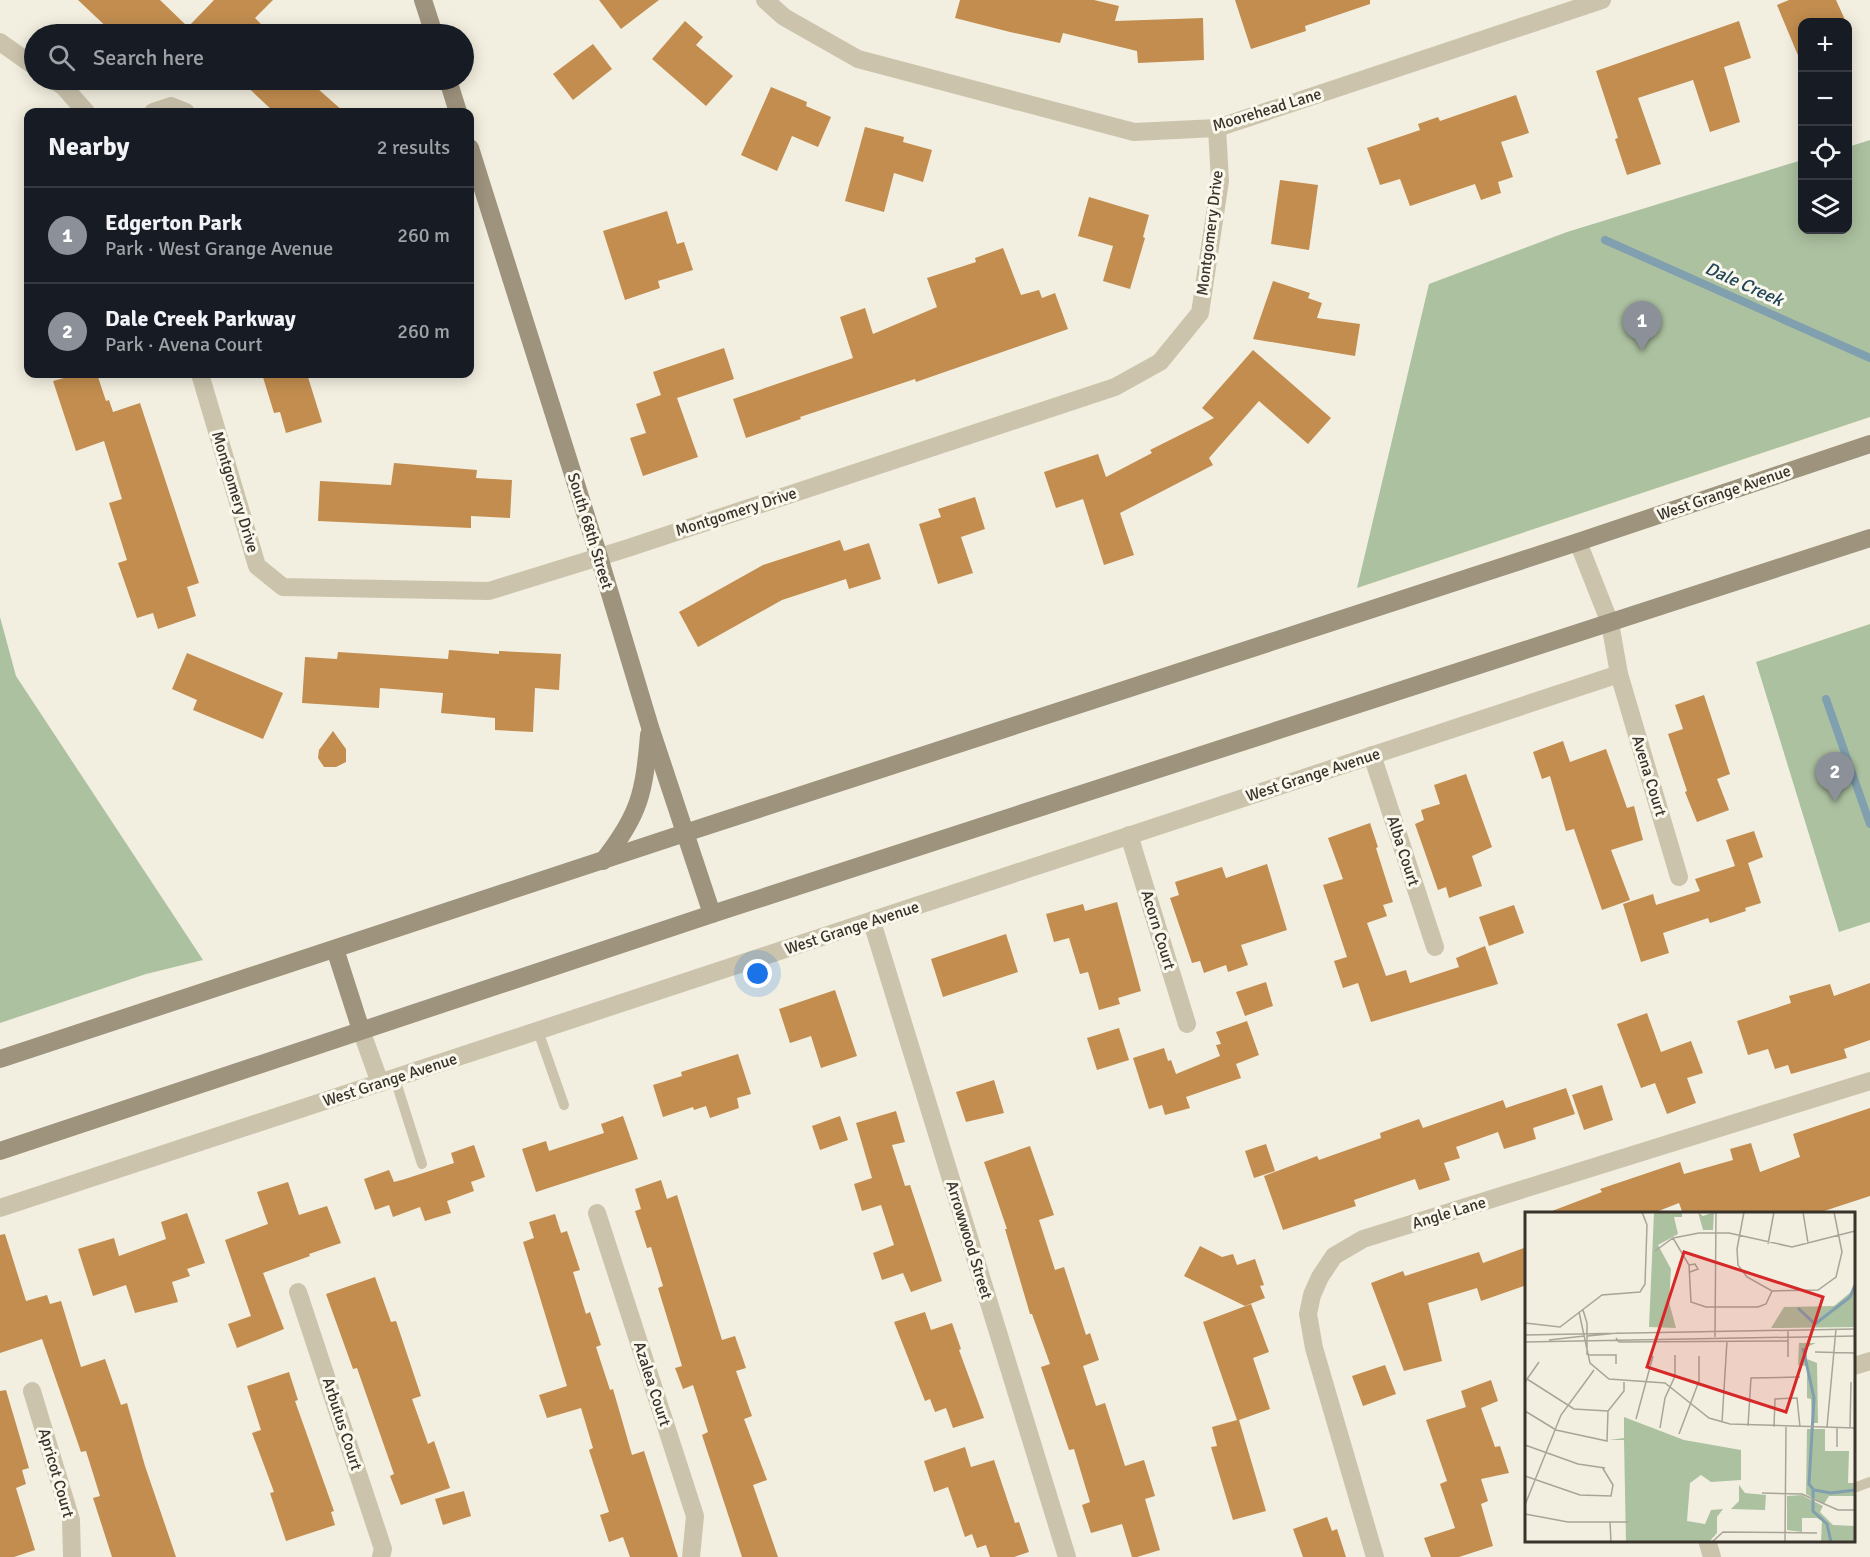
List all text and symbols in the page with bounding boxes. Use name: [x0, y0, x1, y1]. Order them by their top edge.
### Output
map controls: [1798, 18, 1852, 234]
button: +: [1798, 18, 1852, 72]
search box: [24, 24, 474, 90]
icon: search: [45, 41, 78, 74]
text: Search here: [93, 44, 204, 71]
button: −: [1798, 72, 1852, 126]
street label: Moorehead Lane: [1210, 84, 1324, 136]
button: locate: [1798, 126, 1852, 180]
text: Nearby: [48, 131, 129, 163]
text: 2 results: [377, 135, 450, 160]
street label: Montgomery Drive: [1192, 169, 1228, 297]
button: layers: [1798, 180, 1852, 234]
text: Edgerton Park: [105, 209, 242, 236]
text: 1: [62, 223, 73, 248]
text: 260 m: [397, 223, 450, 248]
text: Park · West Grange Avenue: [105, 236, 333, 261]
water label: Dale Creek: [1702, 257, 1788, 312]
pin: 1: [1622, 302, 1662, 351]
text: Dale Creek Parkway: [105, 305, 296, 332]
text: 2: [62, 319, 73, 344]
text: 260 m: [397, 319, 450, 344]
text: Park · Avena Court: [105, 332, 263, 357]
street label: Montgomery Drive: [207, 429, 263, 555]
street label: West Grange Avenue: [1655, 461, 1793, 525]
street label: South 68th Street: [563, 470, 617, 592]
street label: Montgomery Drive: [673, 483, 799, 541]
street label: Avena Court: [1627, 733, 1671, 819]
street label: West Grange Avenue: [1243, 744, 1383, 806]
pin: 2: [1816, 752, 1854, 802]
street label: Alba Court: [1382, 813, 1424, 889]
street label: Acorn Court: [1136, 888, 1180, 973]
street label: West Grange Avenue: [782, 897, 922, 959]
your location: [743, 959, 772, 988]
street label: West Grange Avenue: [320, 1049, 460, 1111]
street label: Arrowwood Street: [942, 1178, 997, 1302]
street label: Angle Lane: [1410, 1192, 1488, 1234]
inset map: [1525, 1212, 1855, 1542]
street label: Azalea Court: [629, 1339, 675, 1429]
street label: Arbutus Court: [318, 1375, 366, 1473]
street label: Apricot Court: [34, 1426, 78, 1520]

